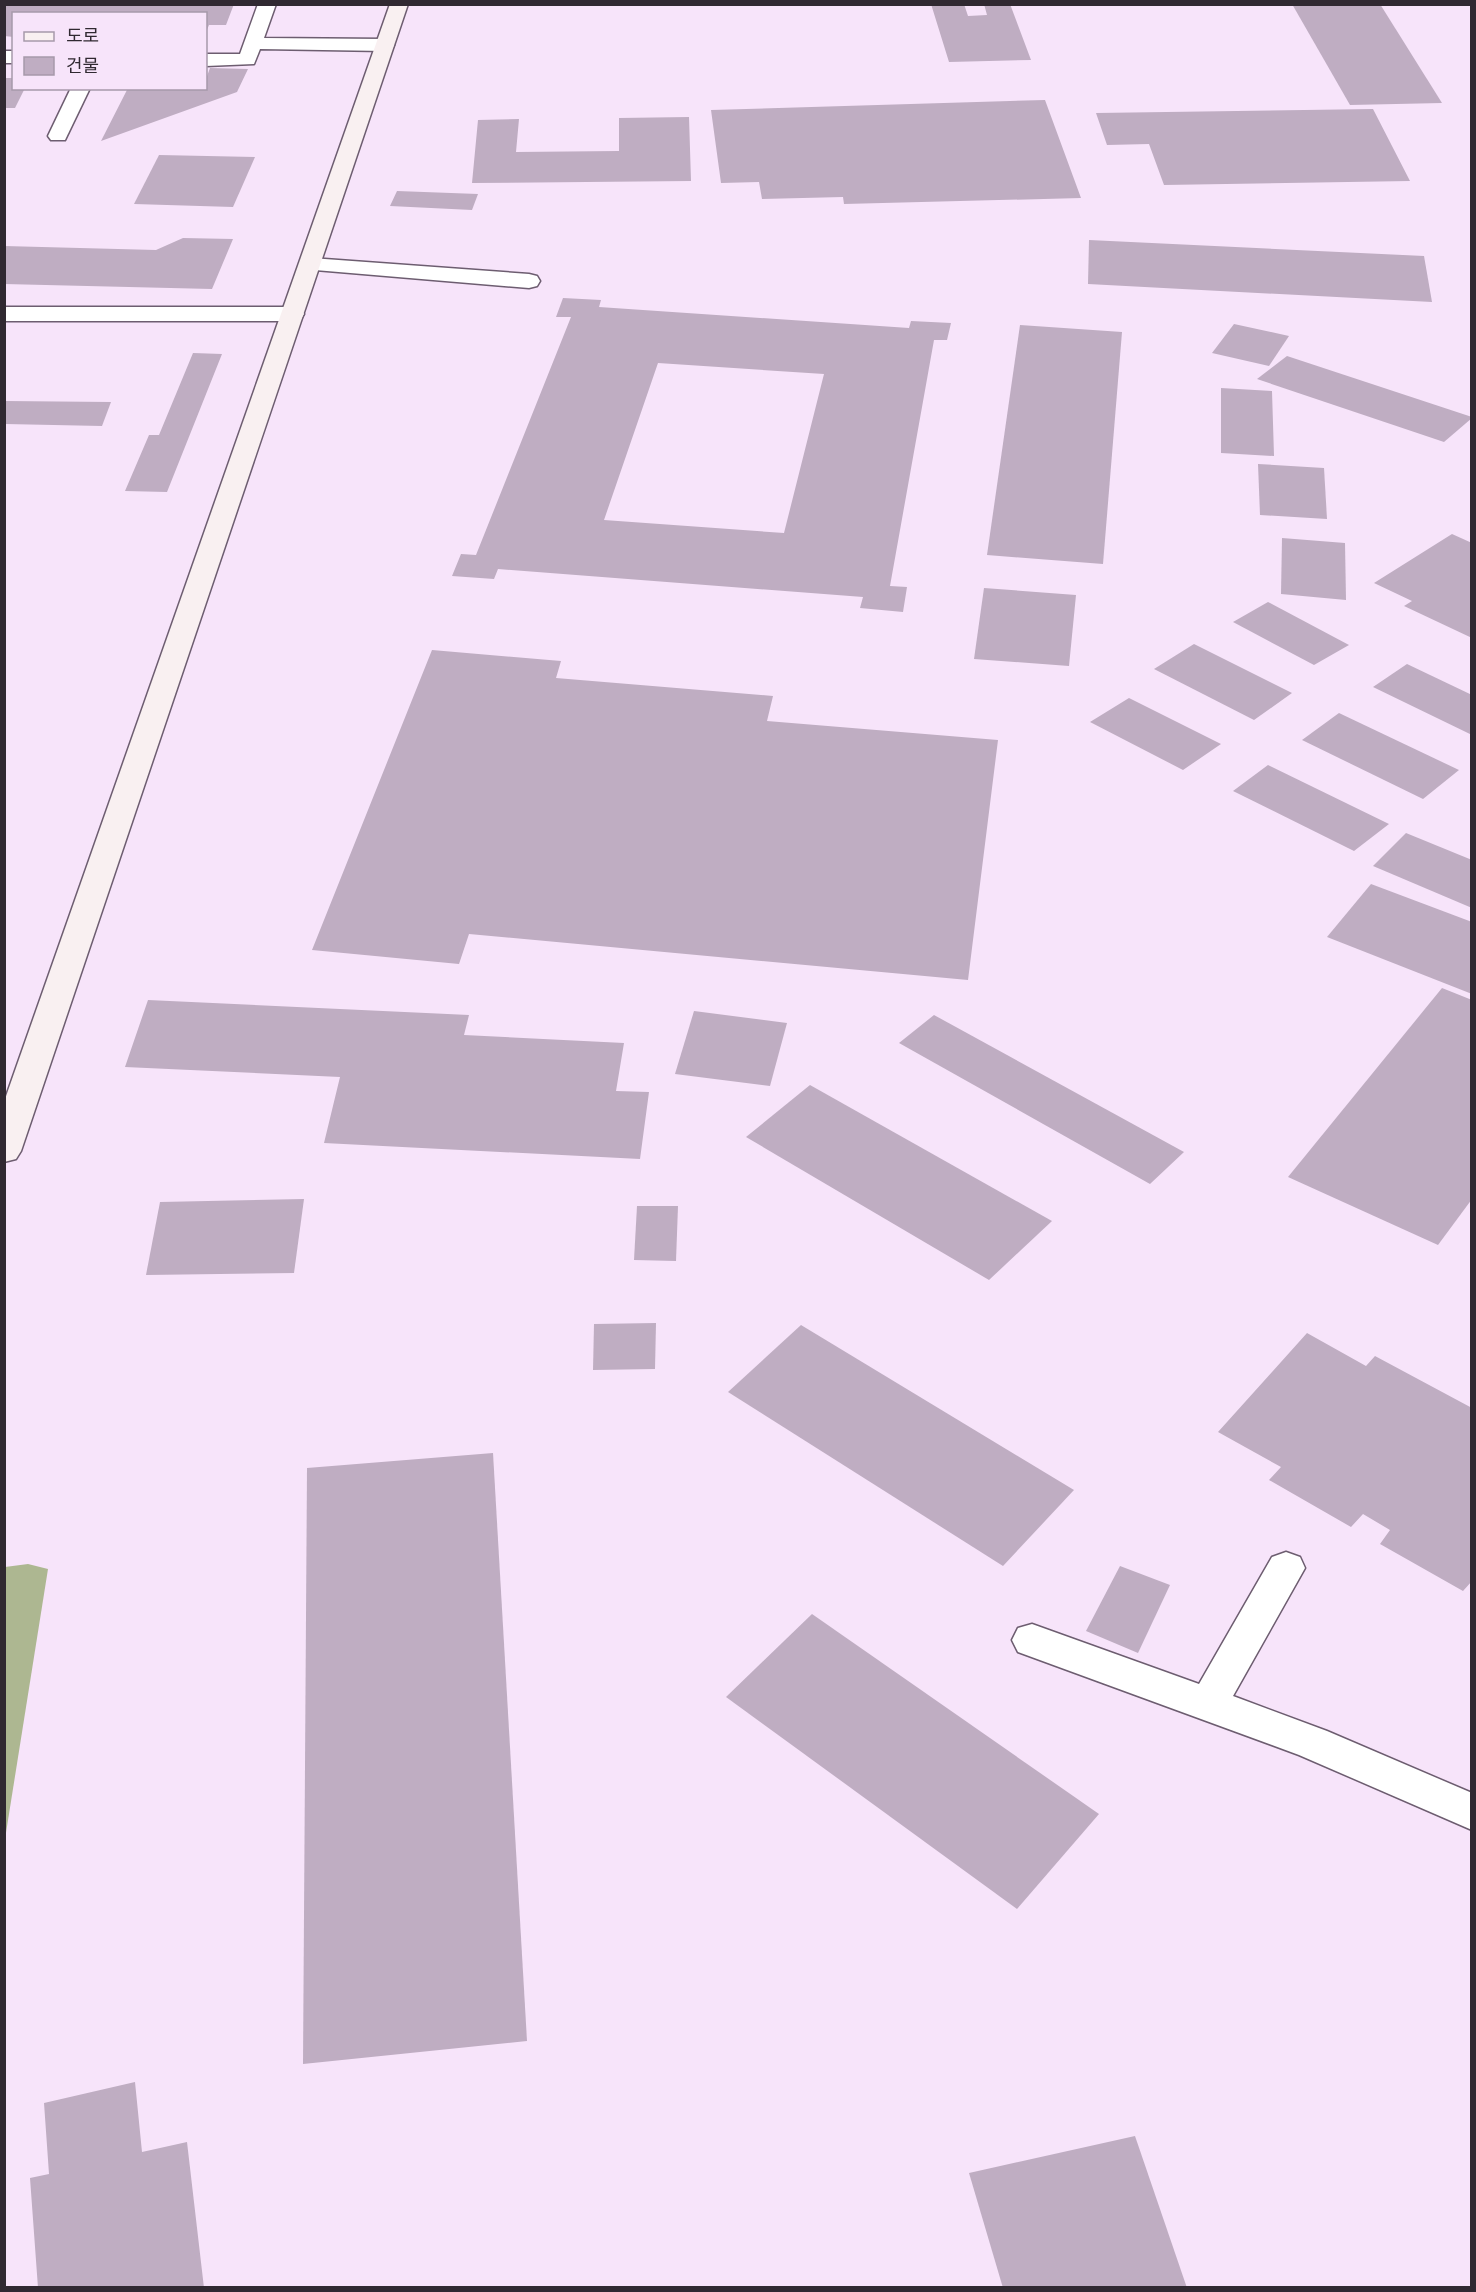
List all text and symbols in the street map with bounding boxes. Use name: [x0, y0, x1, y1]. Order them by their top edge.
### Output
legend: [12, 12, 207, 90]
text: 도로: [66, 28, 99, 46]
text: 건물: [66, 57, 99, 76]

